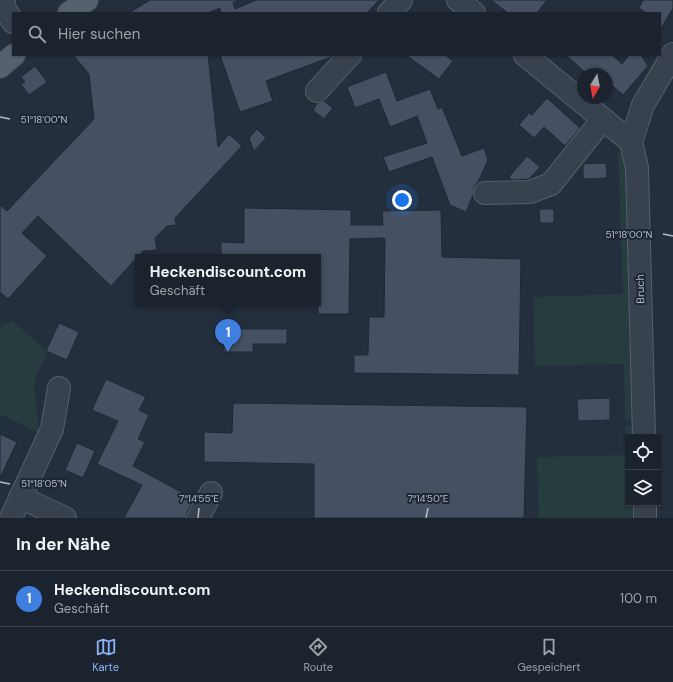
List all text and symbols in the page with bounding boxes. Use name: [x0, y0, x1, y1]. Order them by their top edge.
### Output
search box: [12, 12, 661, 56]
icon: search: [26, 23, 48, 45]
text: Hier suchen: [58, 24, 140, 44]
north arrow: [577, 68, 613, 104]
text: 51°18'00"N: [21, 113, 68, 126]
your location: [392, 190, 412, 210]
text: 51°18'00"N: [606, 228, 653, 241]
popup: [135, 254, 321, 306]
text: Heckendiscount.com: [150, 262, 306, 282]
street label: Bruch: [633, 274, 647, 304]
text: Geschäft: [150, 282, 205, 299]
pin: 1: [215, 319, 241, 352]
map controls: [625, 434, 661, 506]
button: locate: [625, 434, 661, 470]
button: layers: [625, 470, 661, 506]
text: 51°18'05"N: [21, 477, 67, 490]
text: 7°14'55"E: [179, 492, 219, 505]
text: 7°14'50"E: [408, 492, 449, 505]
text: In der Nähe: [16, 533, 111, 555]
text: Heckendiscount.com: [54, 580, 210, 600]
text: 1: [27, 590, 31, 607]
text: 100 m: [620, 590, 657, 607]
text: Geschäft: [54, 600, 109, 617]
tab: Karte: [92, 636, 119, 674]
tab: Route: [304, 636, 333, 674]
tab: Gespeichert: [518, 636, 581, 674]

